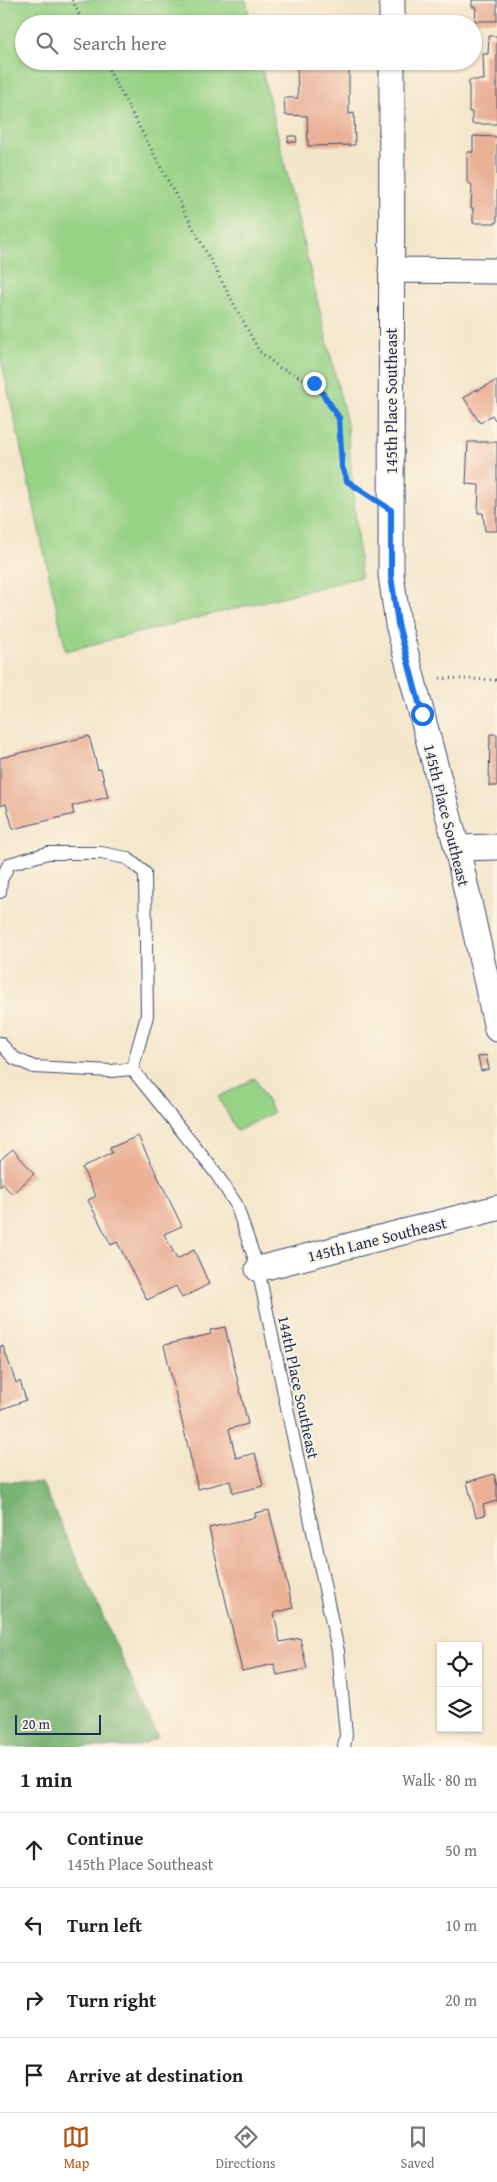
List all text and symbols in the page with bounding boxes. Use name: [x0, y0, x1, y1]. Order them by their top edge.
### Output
search box: [15, 15, 482, 70]
icon: search: [33, 29, 61, 57]
text: Search here: [73, 29, 167, 57]
street label: 145th Place Southeast: [379, 327, 403, 474]
route end: [303, 372, 326, 395]
route start: [411, 703, 434, 726]
street label: 145th Place Southeast: [418, 741, 476, 889]
street label: 145th Lane Southeast: [305, 1210, 450, 1268]
street label: 144th Place Southeast: [272, 1313, 326, 1461]
map controls: [437, 1642, 482, 1732]
button: locate: [437, 1642, 482, 1687]
button: layers: [437, 1687, 482, 1732]
scale bar: [15, 1712, 101, 1735]
text: 20 m: [22, 1714, 50, 1734]
text: 1 min: [20, 1764, 72, 1795]
text: Walk · 80 m: [402, 1768, 477, 1792]
text: Continue: [67, 1824, 144, 1852]
icon: ahead: [20, 1836, 48, 1864]
text: 50 m: [445, 1838, 477, 1862]
text: 145th Place Southeast: [67, 1852, 213, 1876]
icon: left: [20, 1911, 48, 1939]
text: Turn left: [67, 1911, 142, 1939]
text: 10 m: [445, 1913, 477, 1937]
icon: right: [20, 1986, 48, 2014]
text: Turn right: [67, 1986, 156, 2014]
text: 20 m: [445, 1988, 477, 2012]
icon: arrive: [20, 2061, 48, 2089]
text: Arrive at destination: [67, 2061, 243, 2089]
tab: Map: [62, 2123, 90, 2173]
tab: Directions: [215, 2123, 276, 2173]
tab: Saved: [401, 2123, 435, 2173]

